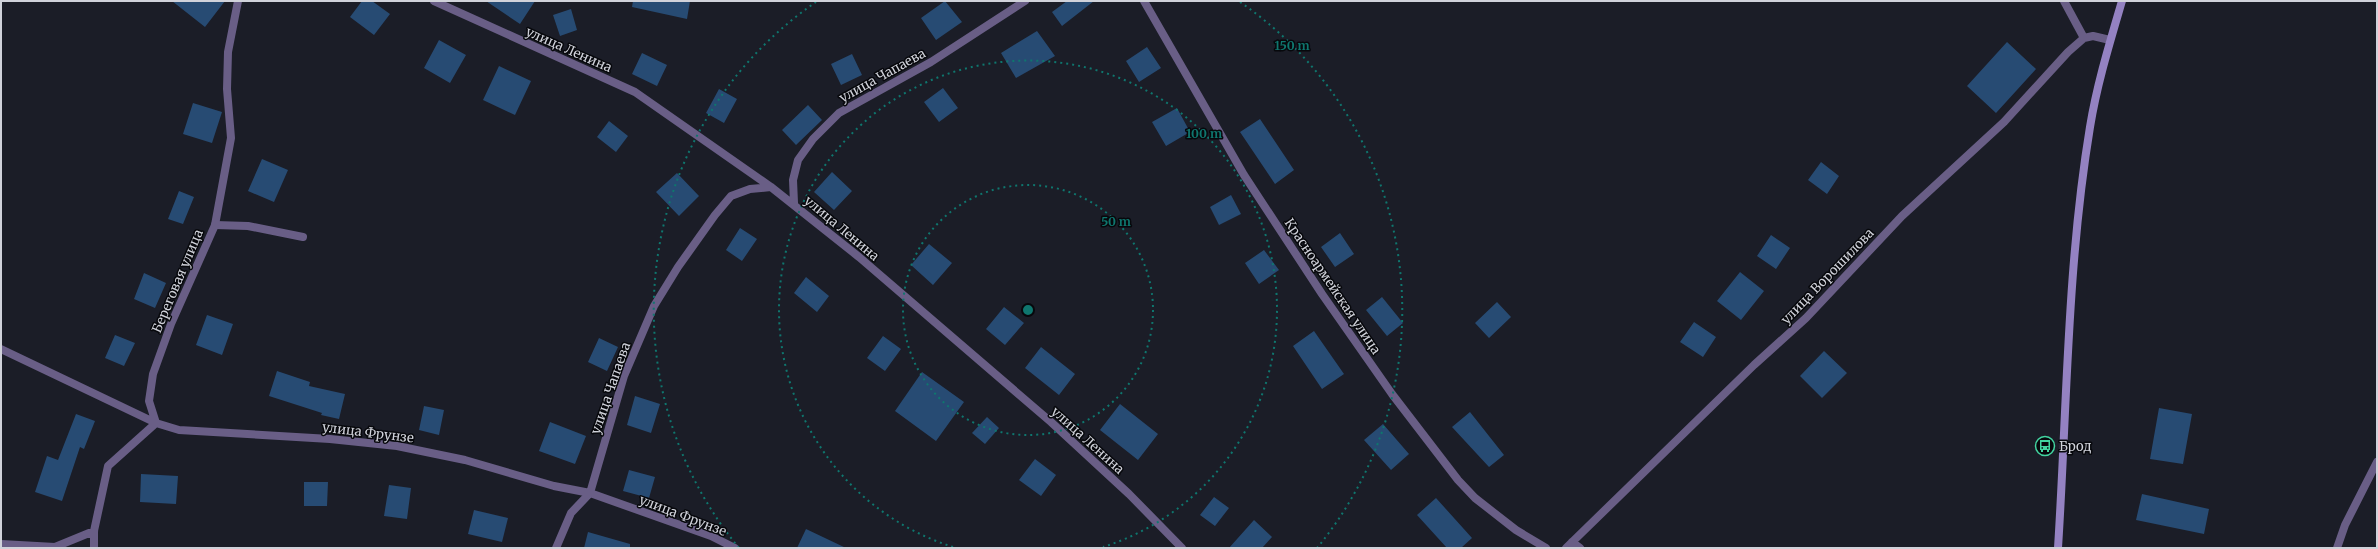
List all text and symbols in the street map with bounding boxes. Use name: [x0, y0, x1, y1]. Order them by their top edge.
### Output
street label: улица Ленина: [523, 23, 615, 76]
text: 150 m: [1275, 38, 1310, 53]
street label: улица Чапаева: [836, 45, 929, 106]
text: 100 m: [1186, 126, 1222, 141]
street label: улица Ленина: [801, 192, 883, 265]
text: 50 m: [1101, 214, 1131, 229]
street label: Красноармейская улица: [1281, 215, 1384, 358]
street label: улица Ворошилова: [1777, 225, 1878, 328]
street label: Береговая улица: [148, 227, 207, 336]
centre of rings: [1021, 303, 1035, 317]
street label: улица Чапаева: [587, 340, 634, 436]
street label: улица Ленина: [1048, 403, 1128, 478]
street label: улица Фрунзе: [321, 418, 415, 447]
bus stop icon: Брод: [2034, 435, 2056, 457]
place label: Брод: [2059, 438, 2092, 455]
street label: улица Фрунзе: [637, 491, 729, 540]

